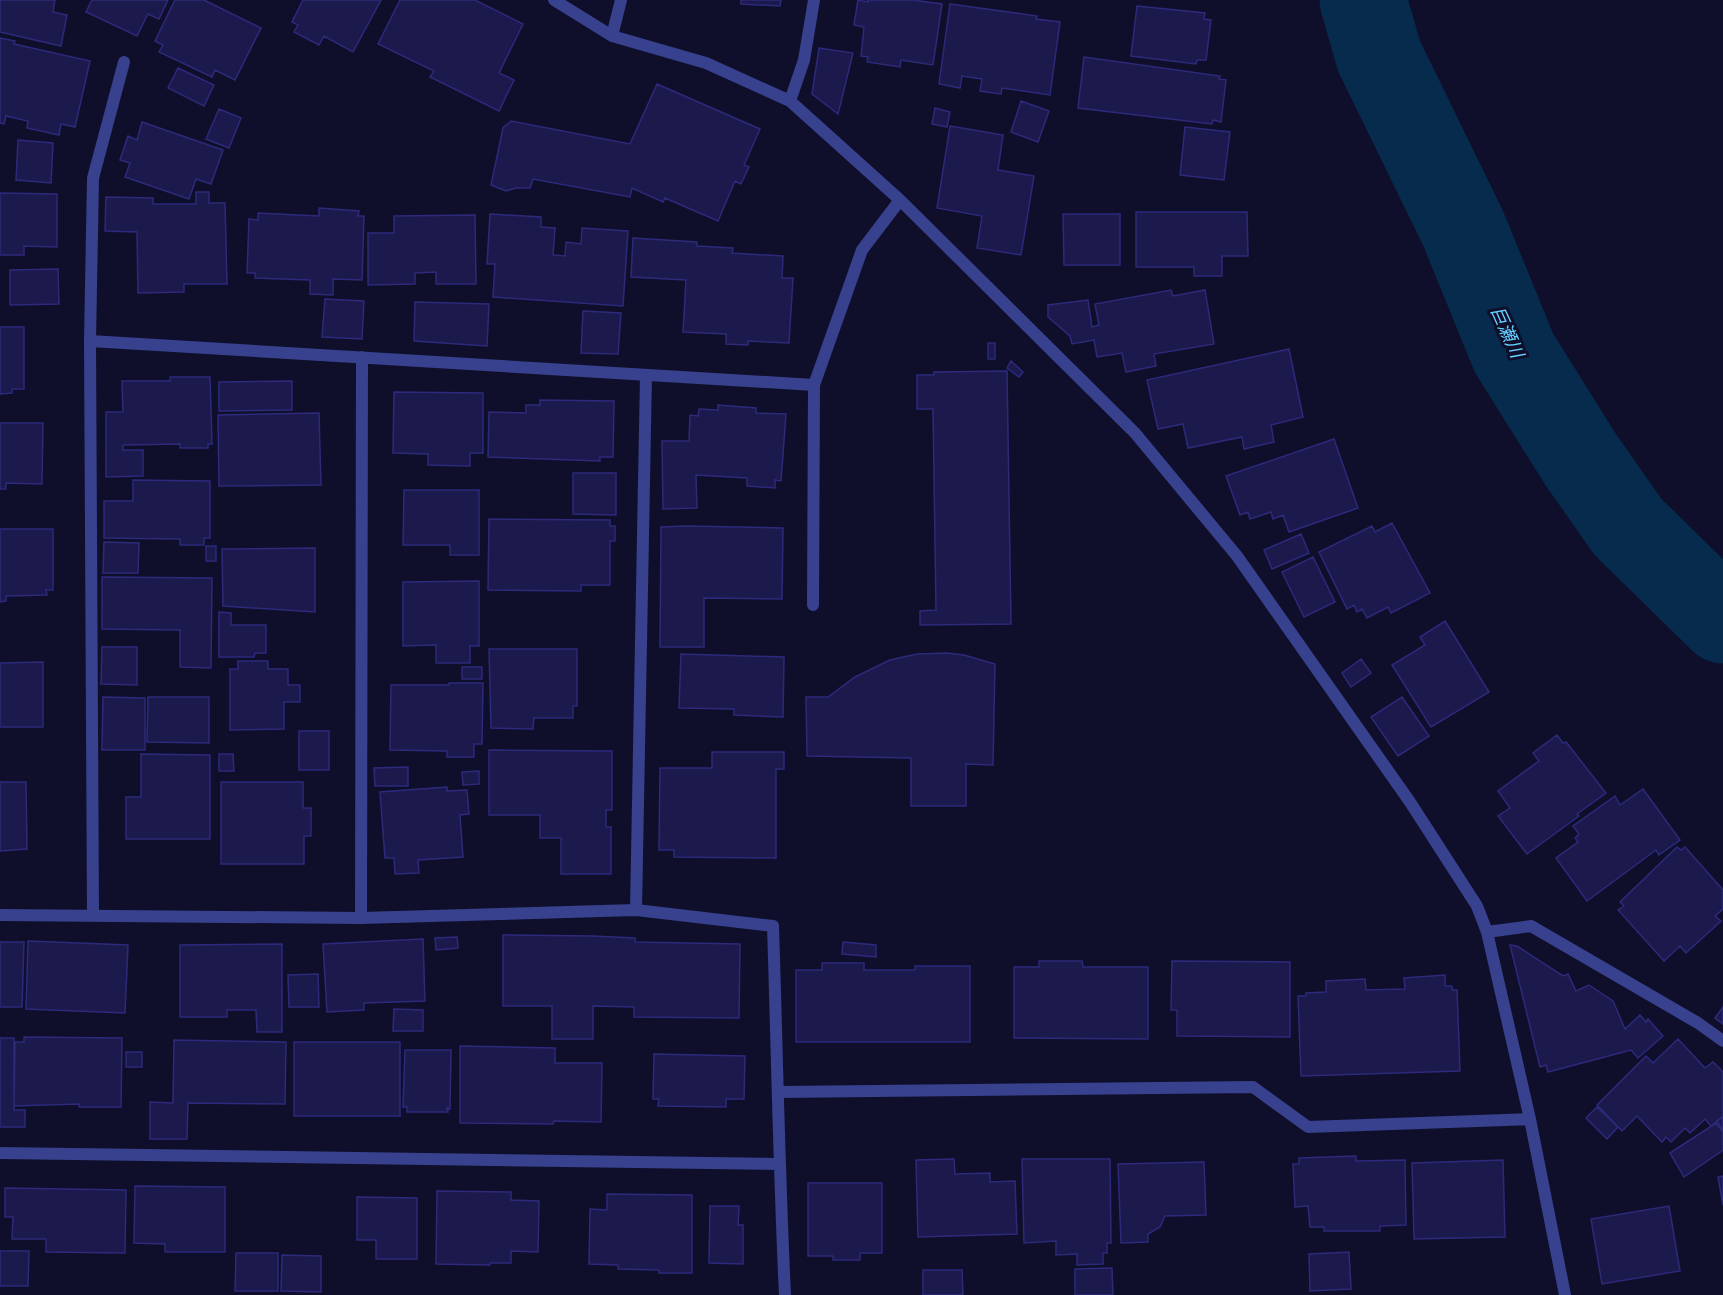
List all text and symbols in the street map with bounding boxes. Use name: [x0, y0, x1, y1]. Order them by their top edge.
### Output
water label: 巨瀬川: [1487, 303, 1528, 363]

